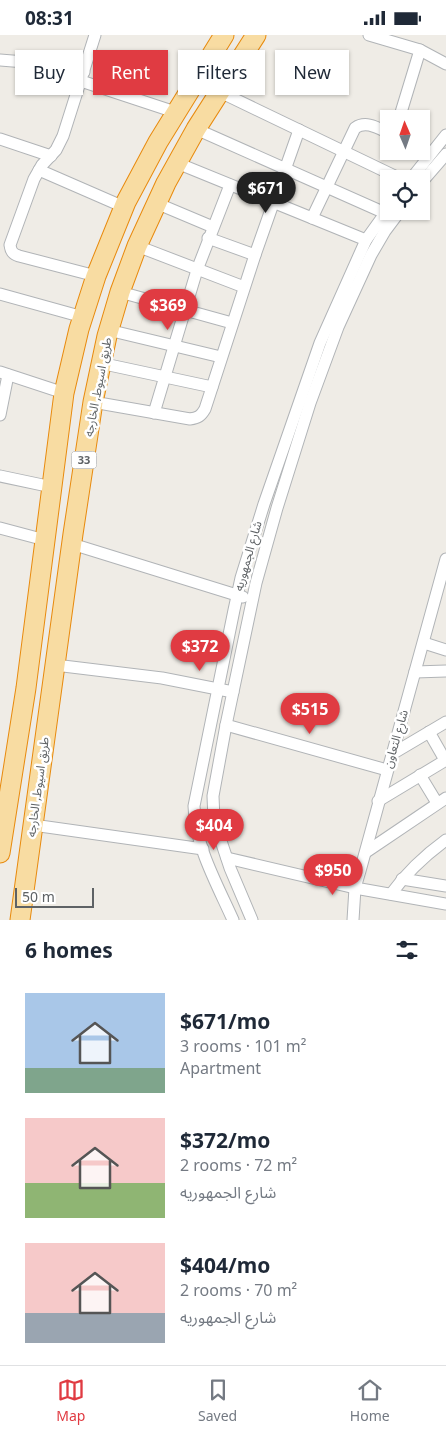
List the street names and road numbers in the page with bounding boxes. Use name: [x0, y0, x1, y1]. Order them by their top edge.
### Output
street label: طريق اسيوط, الخارجه: [80, 336, 115, 438]
road number: 33: [72, 451, 96, 469]
street label: شارع الجمهوريه: [229, 519, 267, 593]
street label: شارع التعاون: [379, 708, 413, 770]
street label: طريق اسيوط, الخارجه: [22, 736, 53, 838]

